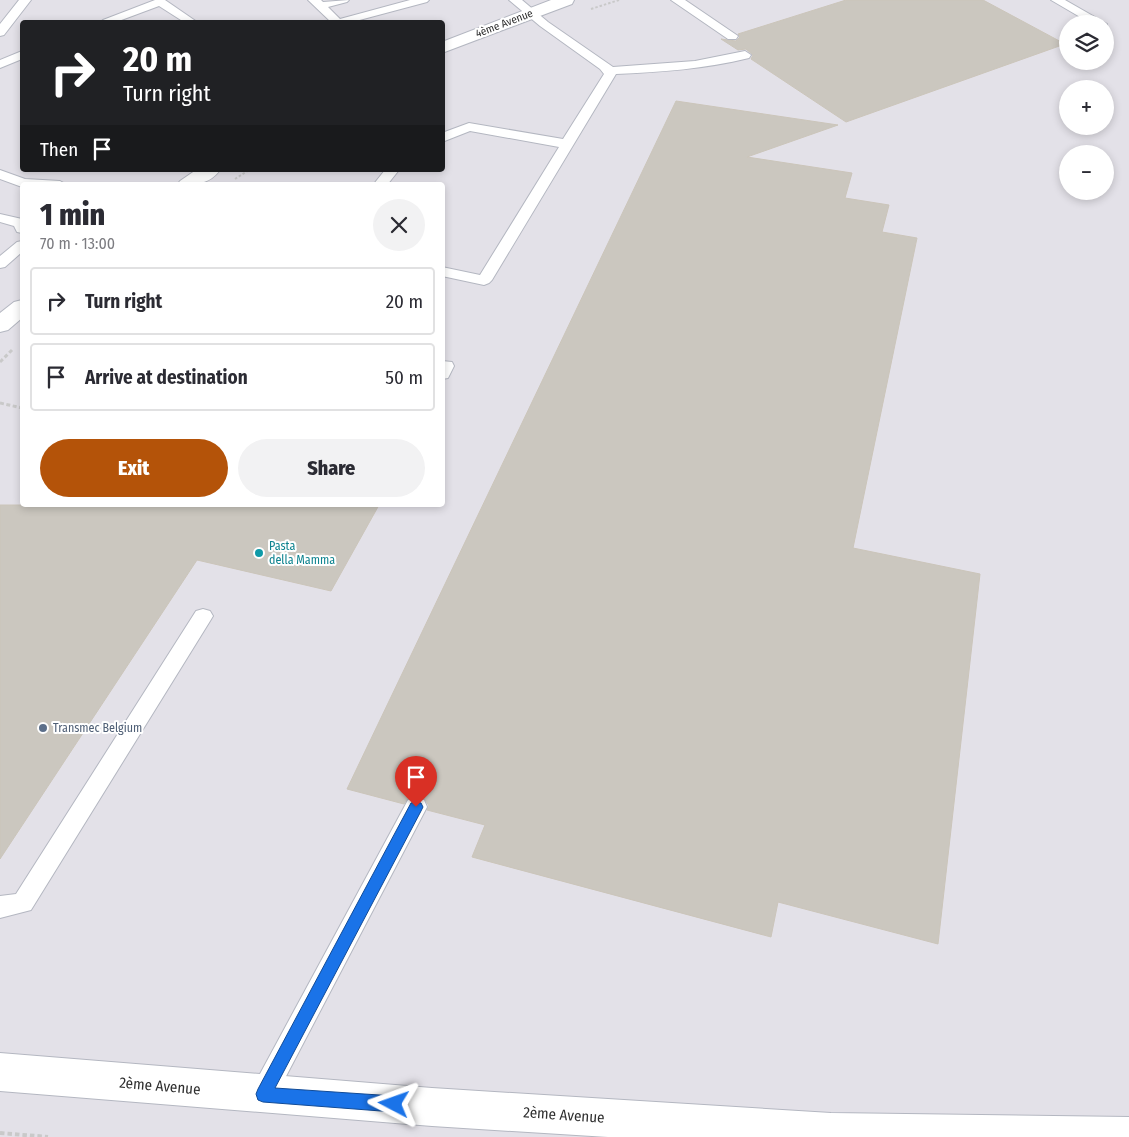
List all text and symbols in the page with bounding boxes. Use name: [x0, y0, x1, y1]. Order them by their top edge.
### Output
street label: 4ème Avenue: [474, 7, 535, 40]
map controls: [1059, 15, 1114, 200]
button: layers: [1059, 15, 1114, 70]
text: 20 m: [123, 38, 192, 80]
icon: right: [40, 40, 105, 105]
text: Turn right: [123, 80, 211, 107]
button: +: [1059, 80, 1114, 135]
icon: arrive: [88, 135, 116, 163]
text: Then: [40, 138, 78, 161]
button: −: [1059, 145, 1114, 200]
text: 1 min: [40, 197, 105, 233]
button: close: [373, 199, 425, 251]
text: 70 m · 13:00: [40, 234, 115, 253]
icon: right: [42, 287, 70, 315]
text: Turn right: [85, 290, 162, 313]
text: 20 m: [386, 290, 423, 313]
icon: arrive: [42, 363, 70, 391]
text: Arrive at destination: [85, 366, 248, 389]
text: 50 m: [385, 366, 423, 389]
button: Exit: [40, 439, 228, 497]
button: Share: [238, 439, 425, 497]
place label: Pasta della Mamma: [269, 539, 335, 567]
marker: Pasta della Mamma: [253, 547, 265, 559]
place label: Transmec Belgium: [53, 721, 142, 735]
marker: Transmec Belgium: [37, 722, 49, 734]
pin: [395, 756, 437, 807]
icon: arrive: [402, 763, 430, 791]
street label: 2ème Avenue: [119, 1073, 201, 1099]
position arrow: [367, 1077, 419, 1129]
street label: 2ème Avenue: [523, 1103, 605, 1127]

